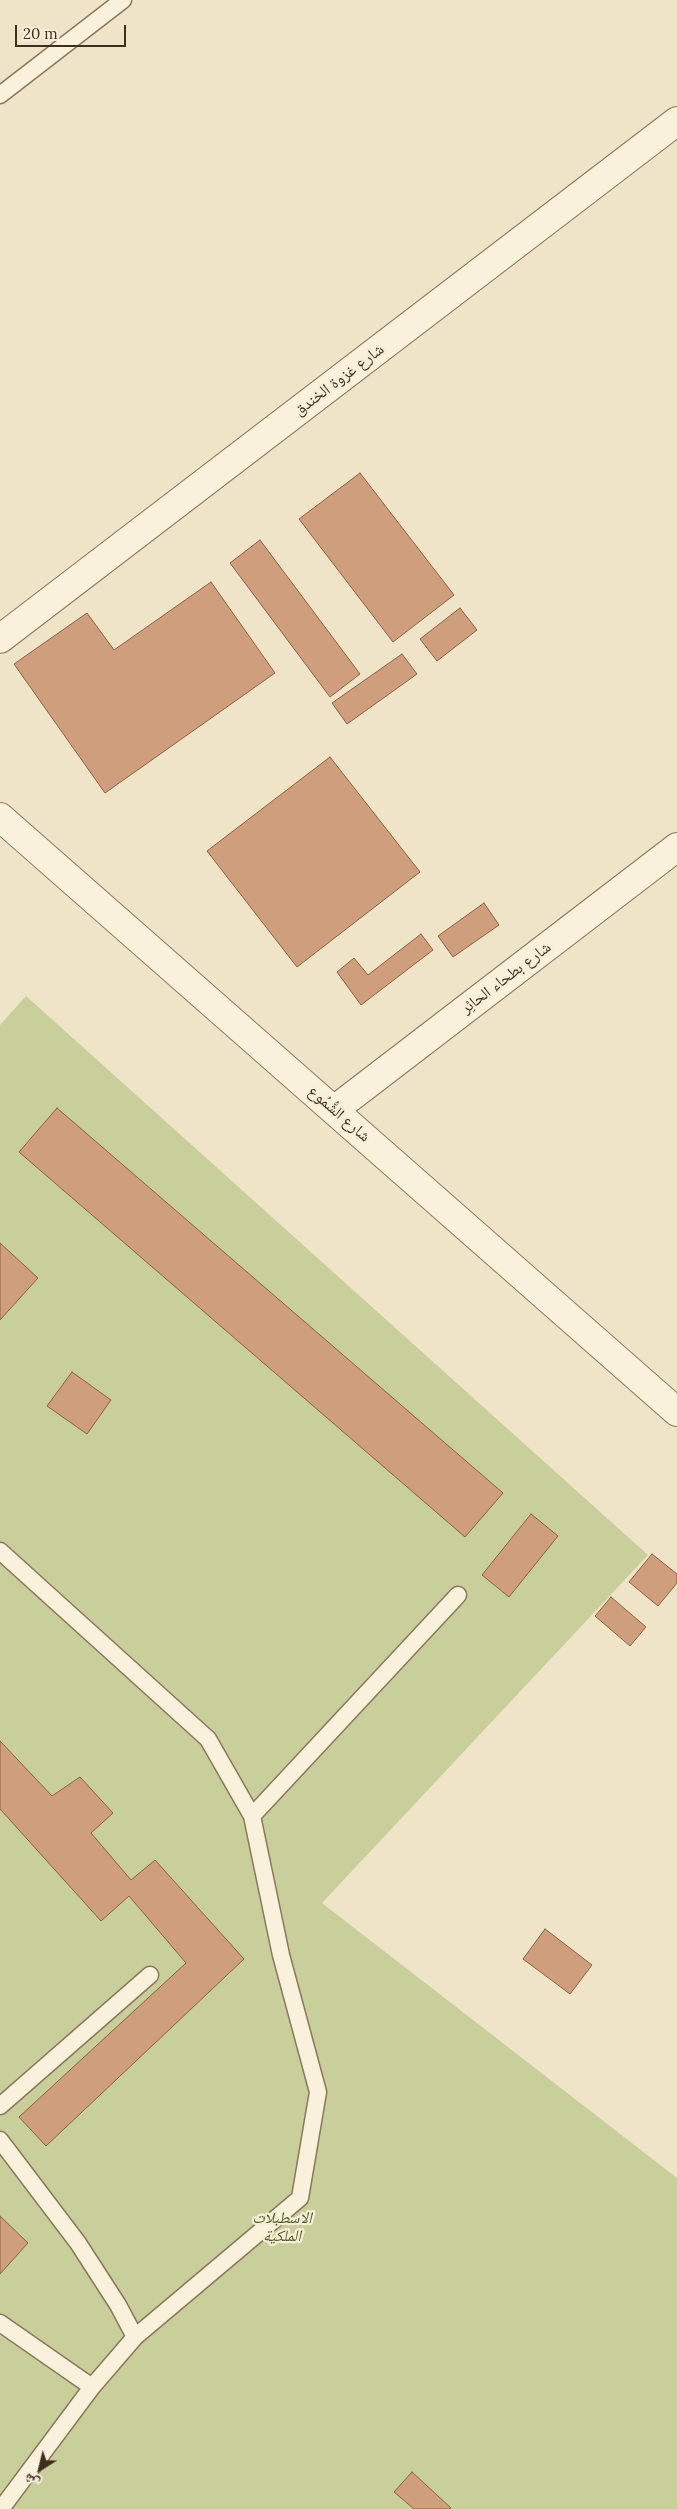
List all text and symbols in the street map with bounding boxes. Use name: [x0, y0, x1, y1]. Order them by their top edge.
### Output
scale bar: [18, 15, 129, 47]
text: 20 m: [23, 24, 58, 43]
street label: شارع غزوة الخندق: [290, 340, 388, 420]
street label: شارع بطحاء الحائِر: [457, 938, 555, 1018]
street label: شارع الشُّمُوع: [304, 1082, 374, 1146]
park label: الاسطبلات الملكية: [252, 2208, 312, 2246]
north arrow: [15, 2444, 65, 2494]
text: ش: [20, 2469, 42, 2493]

